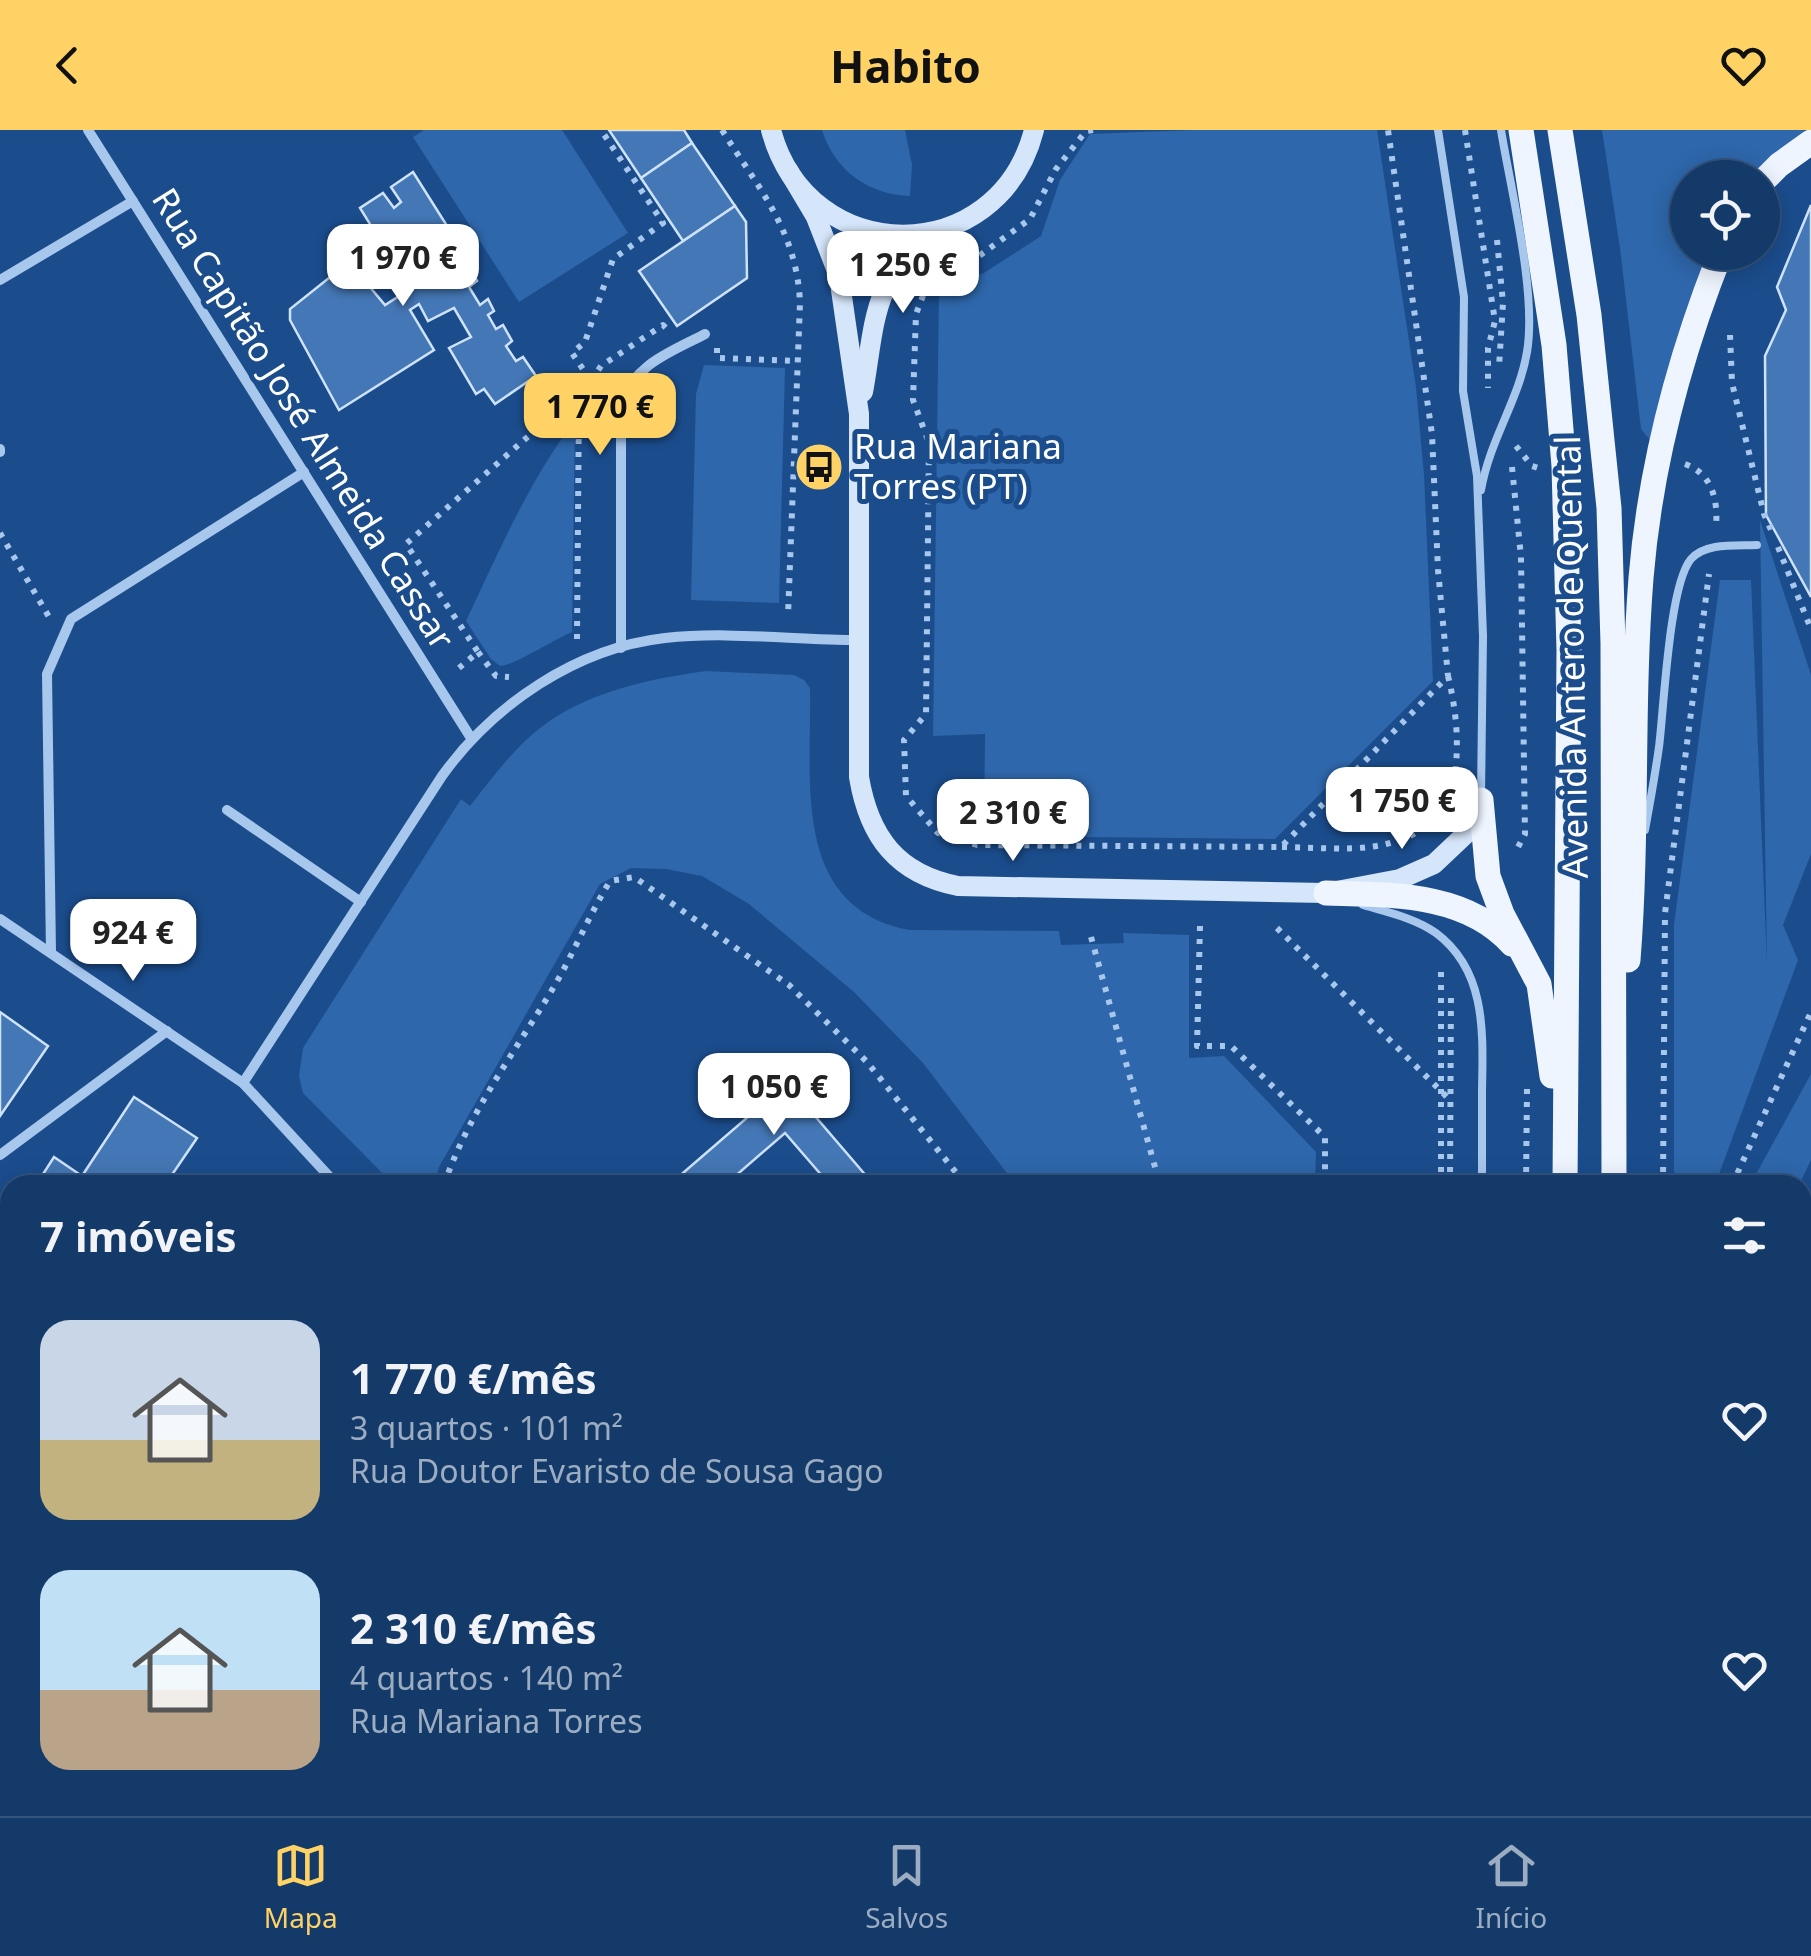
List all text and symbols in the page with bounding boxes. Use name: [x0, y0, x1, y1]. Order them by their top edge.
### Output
text: Habito: [830, 35, 981, 96]
icon: back: [40, 38, 95, 93]
icon: heart: [1716, 38, 1771, 93]
map controls: [1670, 160, 1780, 270]
button: locate: [1670, 160, 1780, 270]
street label: Rua Capitão José Almeida Cassar: [142, 179, 466, 658]
pin: 1 970 €: [311, 224, 495, 309]
pin: 1 250 €: [811, 231, 995, 316]
text: 1 970 €: [349, 235, 457, 278]
text: 1 250 €: [849, 242, 957, 285]
pin: 1 770 €: [508, 373, 692, 458]
text: 1 770 €: [546, 384, 654, 427]
place label: Rua Mariana Torres (PT): [854, 422, 1062, 509]
street label: Avenida Antero de Quental: [1543, 435, 1598, 879]
bus stop icon: Rua Mariana Torres (PT): [793, 441, 845, 493]
pin: 1 750 €: [1310, 767, 1494, 852]
text: 1 750 €: [1348, 778, 1456, 821]
pin: 2 310 €: [921, 779, 1105, 864]
text: 2 310 €: [959, 790, 1067, 833]
pin: 924 €: [63, 899, 203, 984]
text: 924 €: [92, 910, 174, 953]
pin: 1 050 €: [682, 1053, 866, 1138]
text: 1 050 €: [720, 1064, 828, 1107]
text: 7 imóveis: [40, 1207, 237, 1264]
icon: filters: [1717, 1208, 1772, 1263]
text: 1 770 €/mês: [350, 1349, 597, 1406]
icon: home: [120, 1360, 240, 1480]
icon: heart: [1717, 1393, 1772, 1448]
text: 3 quartos · 101 m²: [350, 1406, 623, 1449]
text: Rua Doutor Evaristo de Sousa Gago: [350, 1449, 884, 1492]
text: 2 310 €/mês: [350, 1599, 597, 1656]
icon: home: [120, 1610, 240, 1730]
icon: heart: [1717, 1643, 1772, 1698]
text: 4 quartos · 140 m²: [350, 1656, 623, 1699]
text: Rua Mariana Torres: [350, 1699, 642, 1742]
tab: Mapa: [264, 1838, 338, 1936]
tab: Salvos: [865, 1838, 948, 1936]
tab: Início: [1476, 1838, 1547, 1936]

